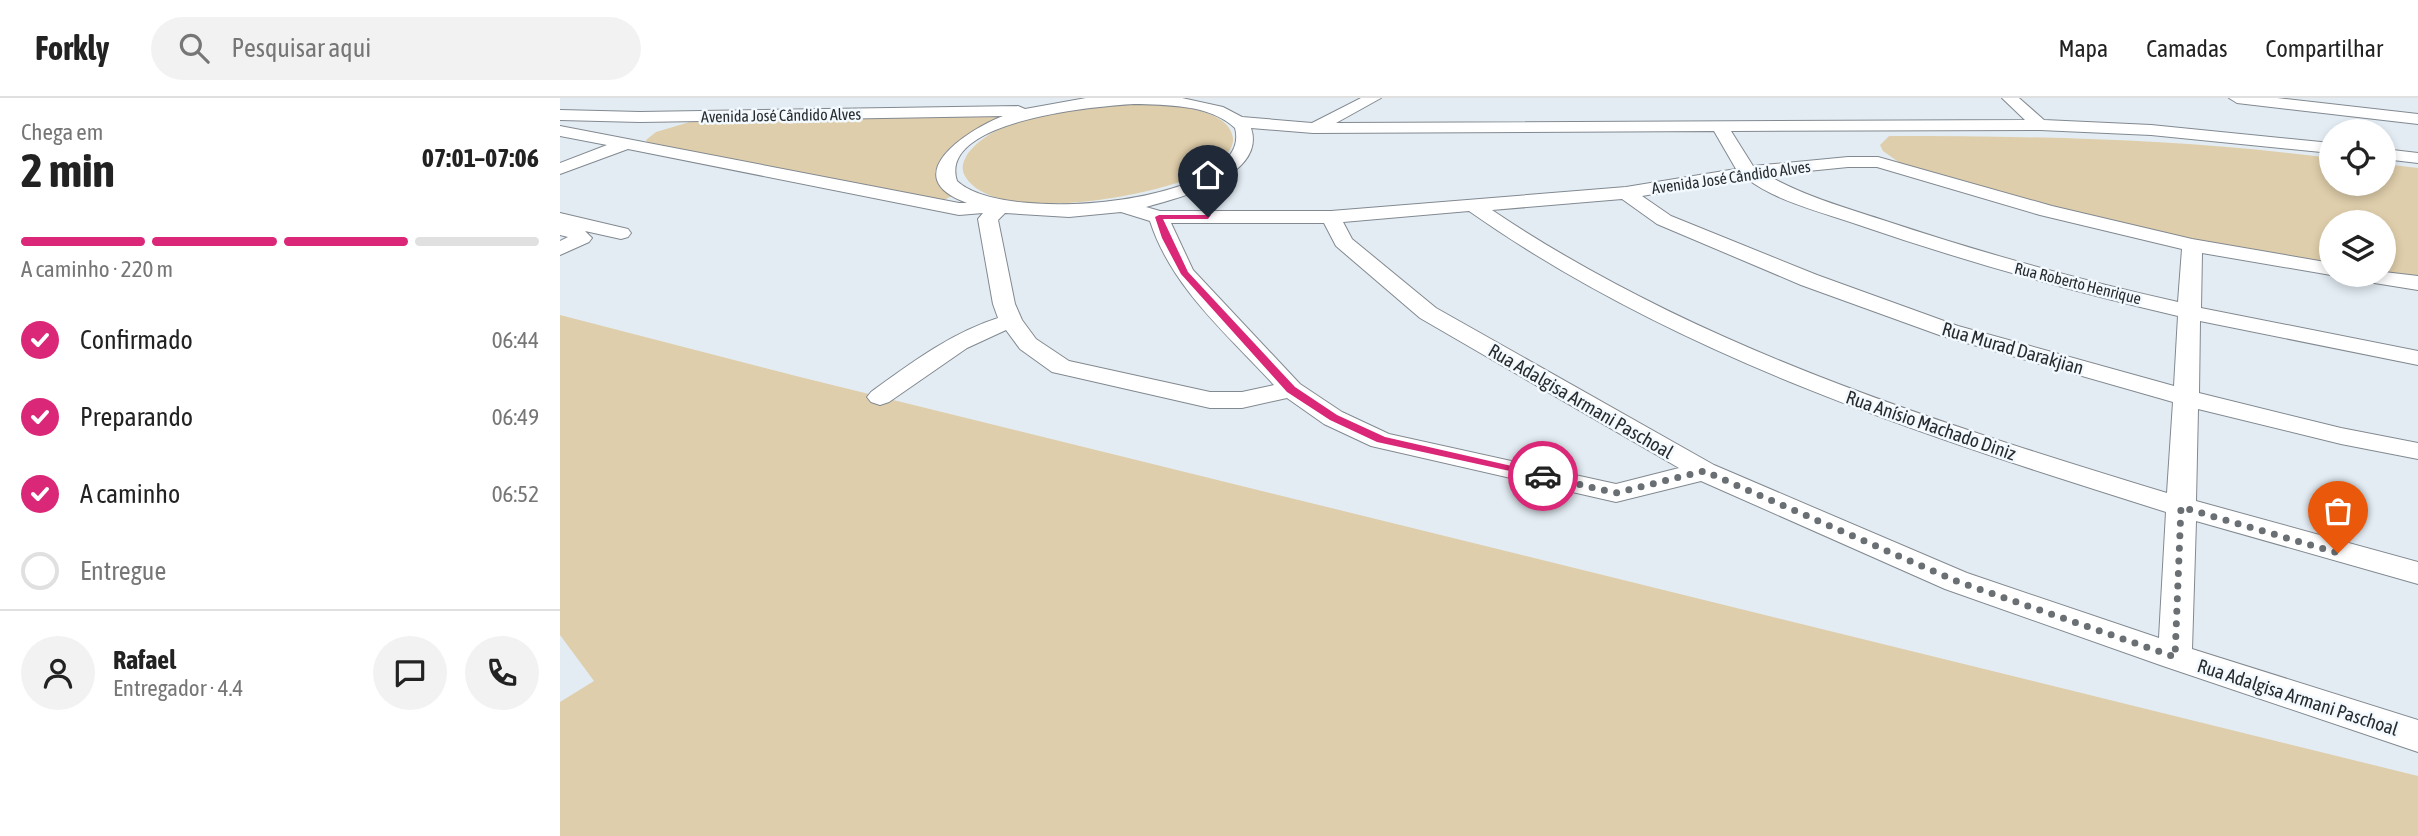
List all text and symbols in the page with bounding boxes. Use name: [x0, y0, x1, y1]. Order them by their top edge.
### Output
search box: [151, 17, 641, 80]
text: Forkly: [35, 29, 109, 67]
icon: search: [175, 29, 213, 67]
text: Pesquisar aqui: [231, 33, 371, 63]
text: Mapa: [2058, 35, 2108, 62]
text: Camadas: [2146, 35, 2228, 62]
text: Compartilhar: [2266, 35, 2383, 62]
street label: Avenida José Cândido Alves: [701, 105, 862, 125]
text: Chega em: [21, 119, 103, 145]
map controls: [2319, 119, 2396, 287]
button: locate: [2319, 119, 2396, 196]
text: 07:01–07:06: [422, 143, 539, 173]
text: 2 min: [21, 144, 115, 197]
pin: [1178, 145, 1238, 217]
icon: home: [1189, 156, 1227, 194]
street label: Avenida José Cândido Alves: [1650, 157, 1812, 197]
button: layers: [2319, 210, 2396, 287]
text: A caminho · 220 m: [21, 256, 173, 282]
street label: Rua Roberto Henrique: [2013, 259, 2143, 308]
street label: Rua Murad Darakjian: [1940, 317, 2086, 379]
icon: check: [21, 321, 59, 359]
text: Confirmado: [80, 325, 193, 355]
text: 06:44: [492, 327, 539, 353]
street label: Rua Adalgisa Armani Paschoal: [1485, 339, 1677, 463]
street label: Rua Anísio Machado Diniz: [1843, 386, 2019, 464]
icon: check: [21, 398, 59, 436]
text: Preparando: [80, 402, 193, 432]
text: 06:49: [492, 404, 539, 430]
courier: [1508, 441, 1578, 511]
icon: car: [1524, 457, 1562, 495]
icon: check: [21, 475, 59, 513]
text: A caminho: [80, 479, 180, 509]
text: 06:52: [492, 481, 539, 507]
pin: [2308, 481, 2368, 553]
icon: bag: [2319, 492, 2357, 530]
text: Entregue: [80, 556, 166, 586]
button: person: [21, 636, 95, 710]
button: chat: [373, 636, 447, 710]
button: phone: [465, 636, 539, 710]
text: Rafael: [113, 645, 176, 675]
street label: Rua Adalgisa Armani Paschoal: [2195, 654, 2401, 740]
text: Entregador · 4.4: [113, 675, 243, 701]

